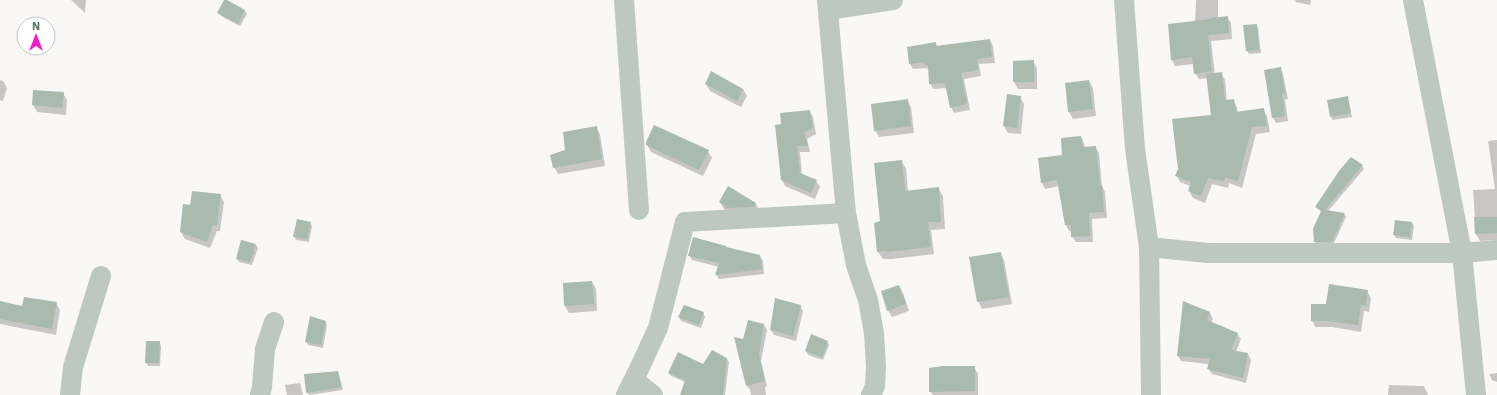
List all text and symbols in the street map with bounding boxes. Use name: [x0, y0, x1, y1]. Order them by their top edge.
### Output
north arrow: [16, 16, 56, 56]
text: N: [32, 20, 40, 33]

